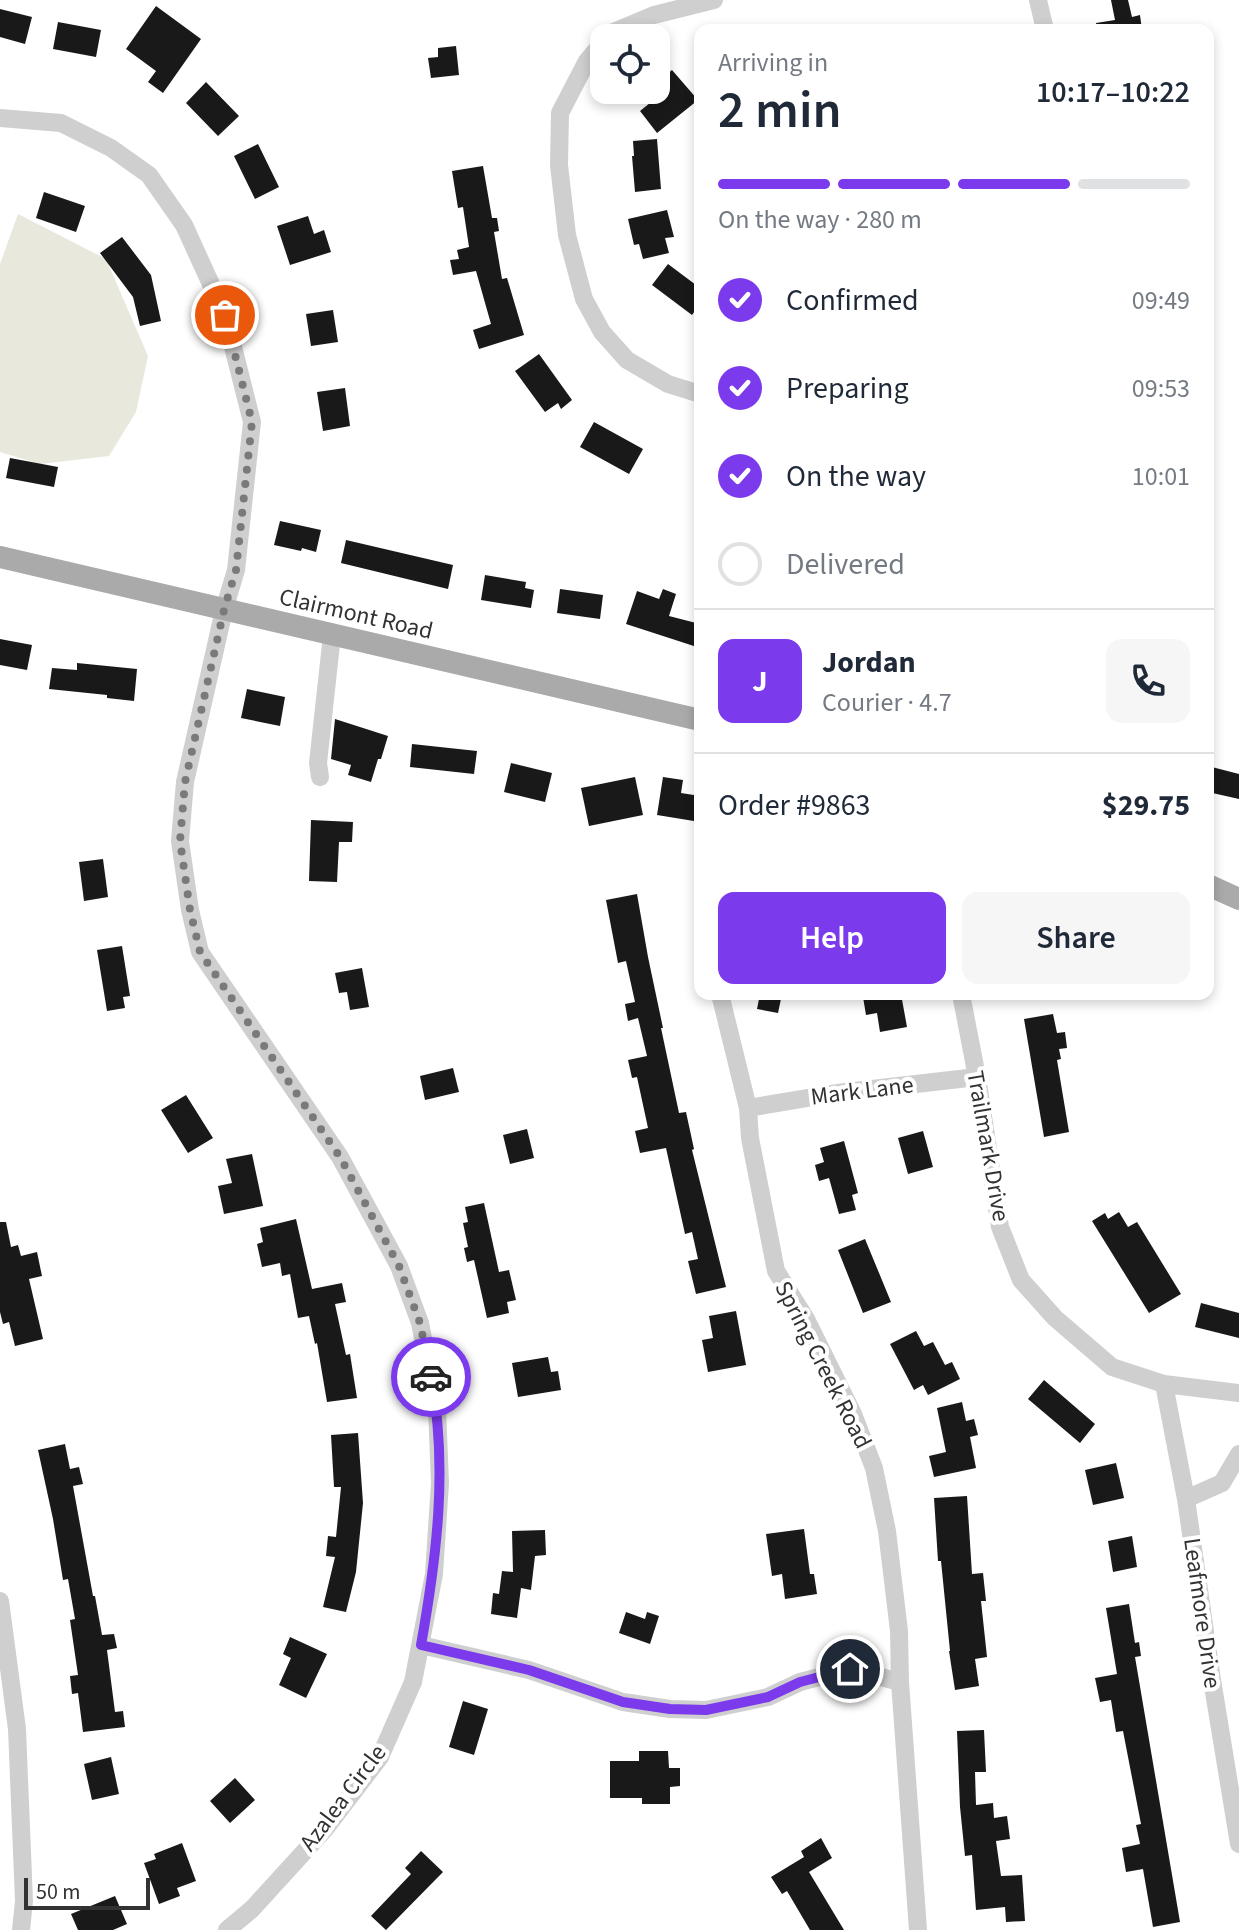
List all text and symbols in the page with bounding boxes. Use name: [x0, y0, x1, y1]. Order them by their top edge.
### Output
map controls: [590, 24, 670, 104]
button: locate: [590, 24, 670, 104]
text: Arriving in: [718, 44, 828, 81]
text: 10:17–10:22: [1036, 71, 1190, 114]
text: 2 min: [718, 74, 842, 148]
text: On the way · 280 m: [718, 201, 922, 238]
icon: check: [718, 278, 762, 322]
text: Confirmed: [786, 279, 919, 322]
pin: [191, 281, 259, 349]
text: 09:49: [1132, 282, 1190, 319]
icon: bag: [203, 293, 247, 337]
icon: check: [718, 366, 762, 410]
text: Preparing: [786, 367, 909, 410]
text: 09:53: [1132, 370, 1190, 407]
icon: check: [718, 454, 762, 498]
text: On the way: [786, 455, 926, 498]
text: 10:01: [1132, 458, 1190, 495]
text: Delivered: [786, 543, 905, 586]
street label: Clairmont Road: [276, 579, 436, 649]
button: phone: [1106, 639, 1190, 723]
text: Jordan: [822, 641, 916, 684]
text: J: [752, 660, 768, 703]
text: Courier · 4.7: [822, 684, 952, 721]
text: Order #9863: [718, 784, 871, 827]
text: $29.75: [1102, 784, 1190, 827]
button: Help: [718, 892, 946, 984]
button: Share: [962, 892, 1190, 984]
street label: Mark Lane: [809, 1067, 915, 1115]
street label: Trailmark Drive: [958, 1068, 1018, 1224]
street label: Spring Creek Road: [766, 1275, 880, 1455]
courier: [391, 1337, 471, 1417]
icon: car: [409, 1355, 453, 1399]
street label: Leafmore Drive: [1174, 1535, 1230, 1691]
pin: [816, 1635, 884, 1703]
icon: home: [828, 1647, 872, 1691]
street label: Azalea Circle: [291, 1737, 395, 1859]
scale bar: [24, 1874, 150, 1910]
text: 50 m: [36, 1876, 81, 1908]

